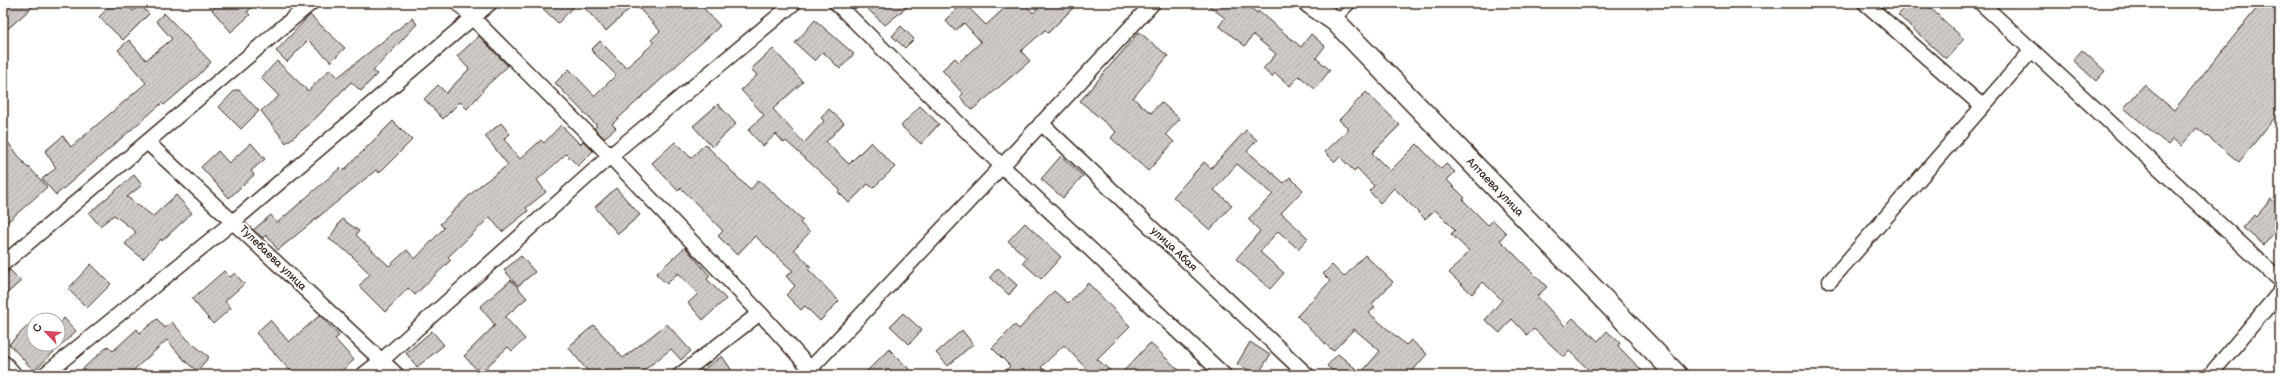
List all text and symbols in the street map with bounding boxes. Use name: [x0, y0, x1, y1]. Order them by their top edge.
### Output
street label: Алтаева улица: [1463, 154, 1526, 219]
street label: Тулебаева улица: [237, 223, 310, 294]
street label: улица Абая: [1148, 224, 1200, 274]
north arrow: [26, 312, 66, 352]
text: С: [30, 321, 45, 334]

